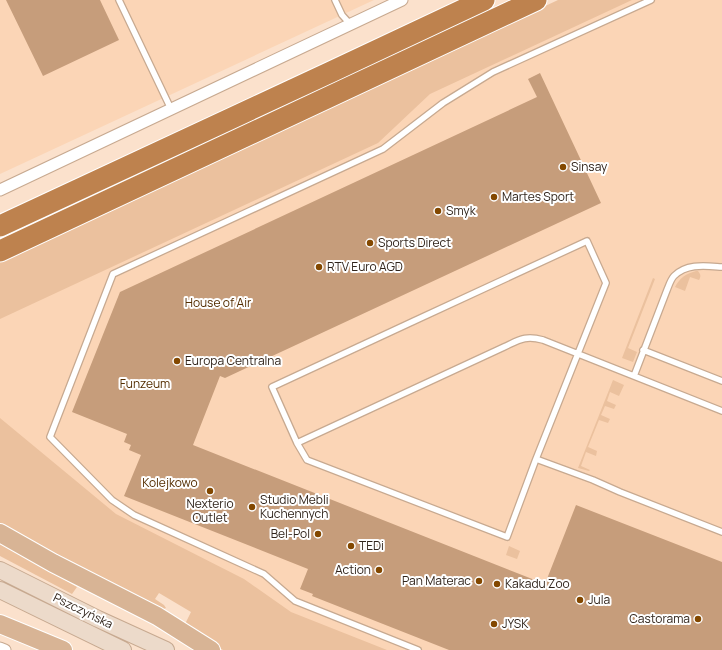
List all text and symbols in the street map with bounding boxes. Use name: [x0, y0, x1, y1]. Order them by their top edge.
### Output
place label: Sinsay: [571, 158, 608, 175]
marker: Sinsay: [558, 162, 568, 172]
place label: Martes Sport: [502, 188, 574, 205]
marker: Martes Sport: [489, 192, 499, 202]
place label: Smyk: [446, 202, 477, 219]
marker: Smyk: [433, 206, 443, 216]
place label: Sports Direct: [378, 234, 451, 251]
marker: Sports Direct: [365, 238, 375, 248]
place label: RTV Euro AGD: [327, 258, 403, 275]
marker: RTV Euro AGD: [314, 262, 324, 272]
park label: House of Air: [185, 294, 252, 311]
place label: Europa Centralna: [185, 352, 281, 369]
marker: Europa Centralna: [172, 356, 182, 366]
park label: Funzeum: [120, 375, 170, 392]
park label: Kolejkowo: [142, 474, 198, 491]
marker: Nexterio Outlet: [205, 486, 215, 496]
place label: Studio Mebli Kuchennych: [260, 491, 329, 522]
place label: Nexterio Outlet: [186, 495, 234, 526]
marker: Studio Mebli Kuchennych: [247, 502, 257, 512]
place label: Bel-Pol: [271, 525, 310, 542]
marker: Bel-Pol: [313, 529, 323, 539]
place label: TEDi: [359, 537, 384, 554]
marker: TEDi: [346, 541, 356, 551]
place label: Action: [335, 561, 371, 578]
marker: Action: [374, 565, 384, 575]
place label: Pan Materac: [402, 572, 471, 589]
place label: Kakadu Zoo: [505, 575, 570, 592]
marker: Pan Materac: [474, 576, 484, 586]
marker: Kakadu Zoo: [492, 579, 502, 589]
street label: Pszczyńska: [50, 589, 116, 632]
place label: Jula: [588, 591, 610, 608]
marker: Jula: [575, 595, 585, 605]
place label: Castorama: [629, 610, 690, 627]
marker: Castorama: [693, 614, 703, 624]
place label: JYSK: [502, 615, 529, 632]
marker: JYSK: [489, 619, 499, 629]

